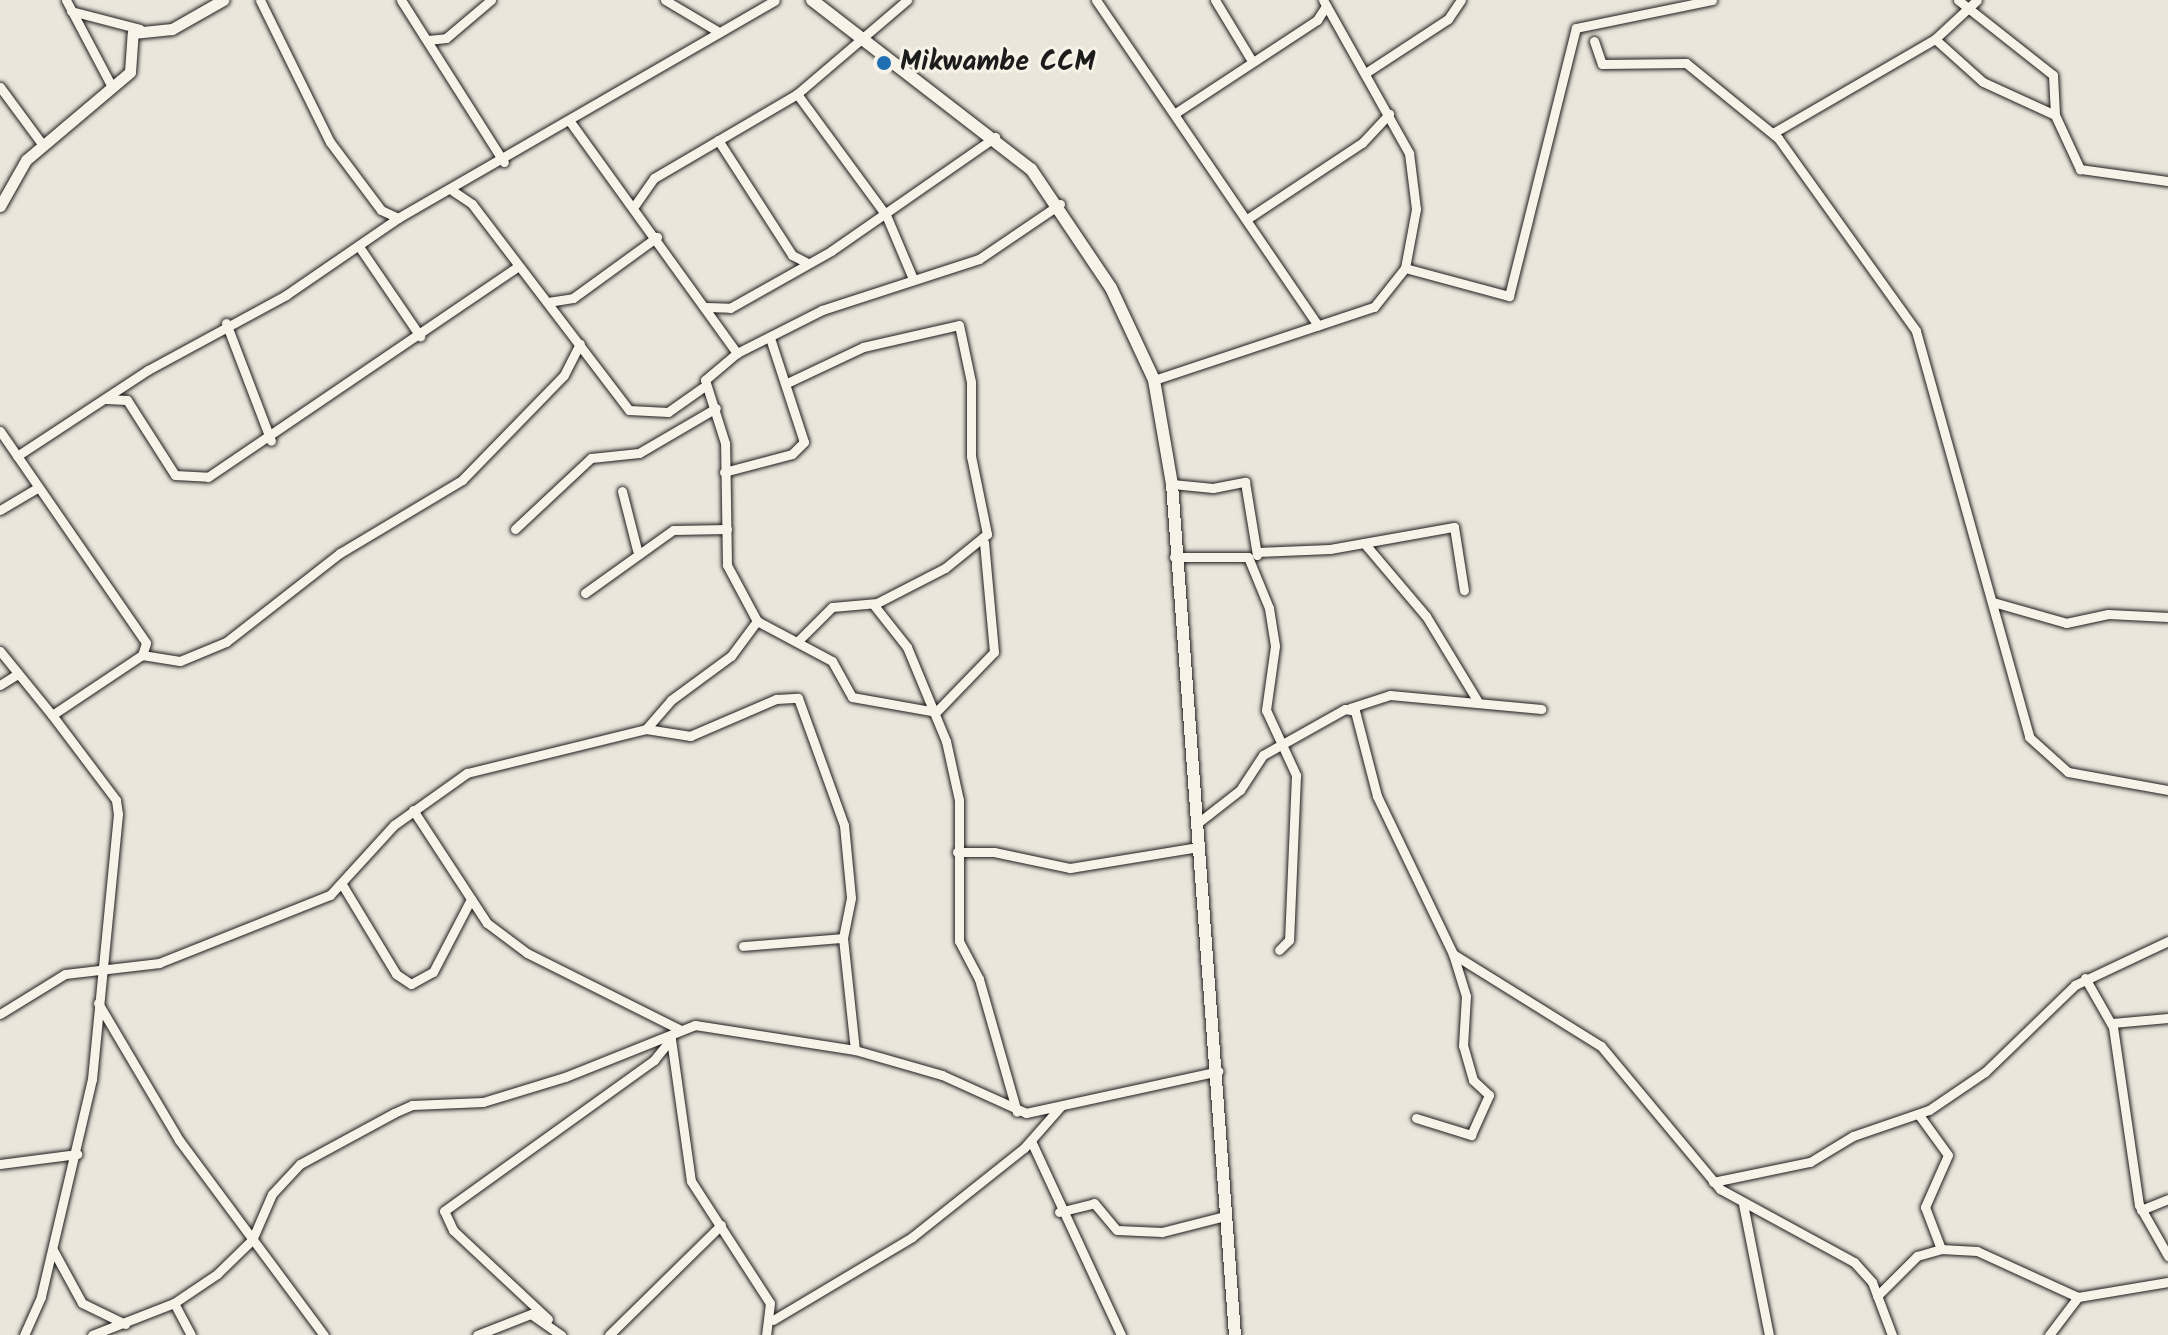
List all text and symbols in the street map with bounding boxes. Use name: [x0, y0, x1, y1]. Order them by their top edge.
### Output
place label: Mikwambe CCM: [900, 46, 1095, 80]
marker: Mikwambe CCM: [875, 54, 893, 72]

